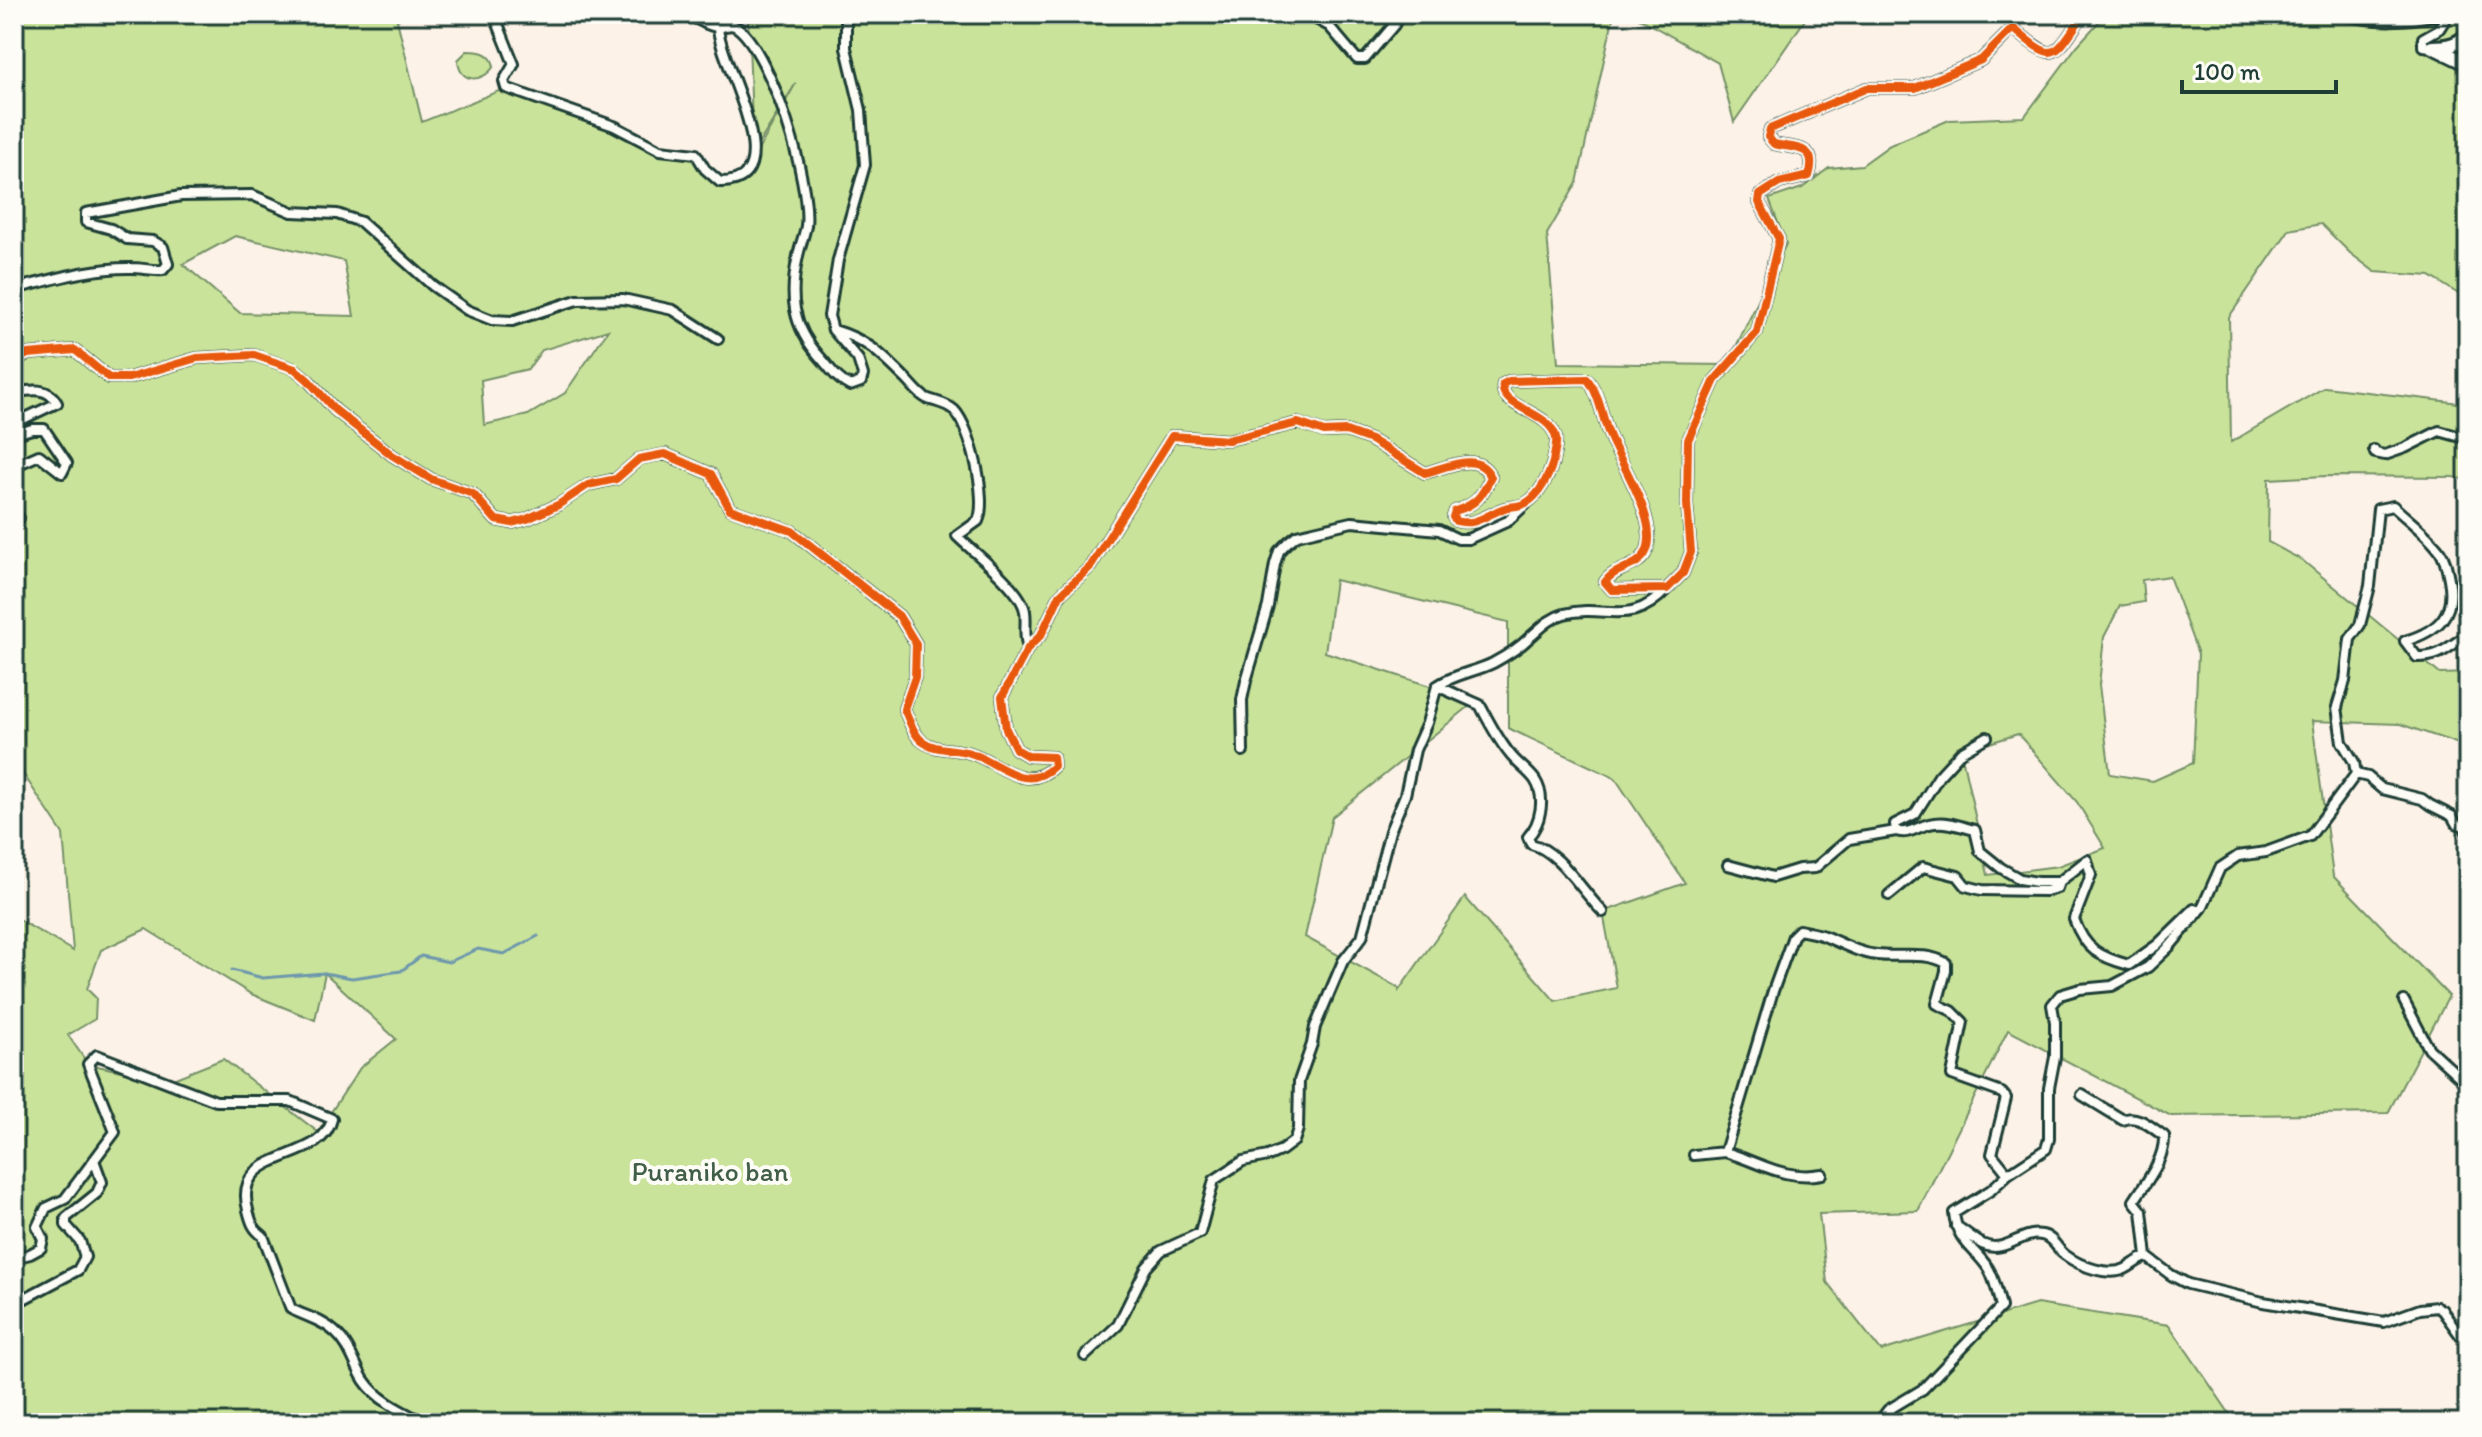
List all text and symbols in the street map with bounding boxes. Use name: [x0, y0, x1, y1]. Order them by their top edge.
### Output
scale bar: [2182, 44, 2336, 94]
text: 100 m: [2194, 57, 2260, 86]
park label: Puraniko ban: [632, 1154, 788, 1188]

